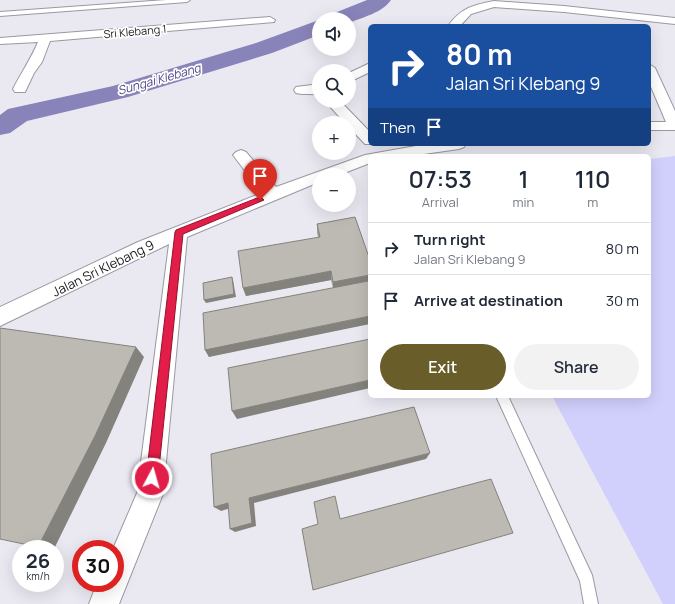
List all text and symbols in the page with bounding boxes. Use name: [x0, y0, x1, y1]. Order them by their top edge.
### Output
map controls: [312, 12, 356, 212]
button: sound: [312, 12, 356, 56]
street label: Sri Klebang 1: [103, 21, 167, 41]
text: 80 m: [446, 35, 512, 73]
icon: right: [380, 40, 432, 92]
water label: Sungai Klebang: [116, 59, 203, 99]
button: search: [312, 64, 356, 108]
text: Jalan Sri Klebang 9: [446, 71, 600, 95]
button: +: [312, 116, 356, 160]
icon: arrive: [423, 116, 445, 138]
text: Then: [380, 117, 415, 138]
pin: [243, 159, 277, 200]
text: 07:53: [408, 162, 472, 195]
text: 1: [518, 162, 529, 195]
text: 110: [575, 162, 611, 195]
icon: arrive: [249, 165, 271, 187]
button: −: [312, 168, 356, 212]
text: Arrival: [422, 193, 459, 211]
text: min: [513, 193, 534, 211]
text: m: [587, 193, 598, 211]
text: Turn right: [414, 229, 485, 250]
street label: Jalan Sri Klebang 9: [49, 235, 157, 301]
icon: right: [380, 238, 402, 260]
text: 80 m: [605, 238, 639, 259]
text: Jalan Sri Klebang 9: [414, 250, 526, 268]
icon: arrive: [380, 290, 402, 312]
text: Arrive at destination: [414, 290, 563, 311]
text: 30 m: [606, 290, 639, 311]
button: Exit: [380, 344, 506, 390]
button: Share: [514, 344, 639, 390]
position arrow: [131, 457, 173, 499]
speed limit sign: 30: [72, 540, 124, 592]
text: 26: [26, 547, 50, 574]
text: km/h: [26, 569, 50, 583]

